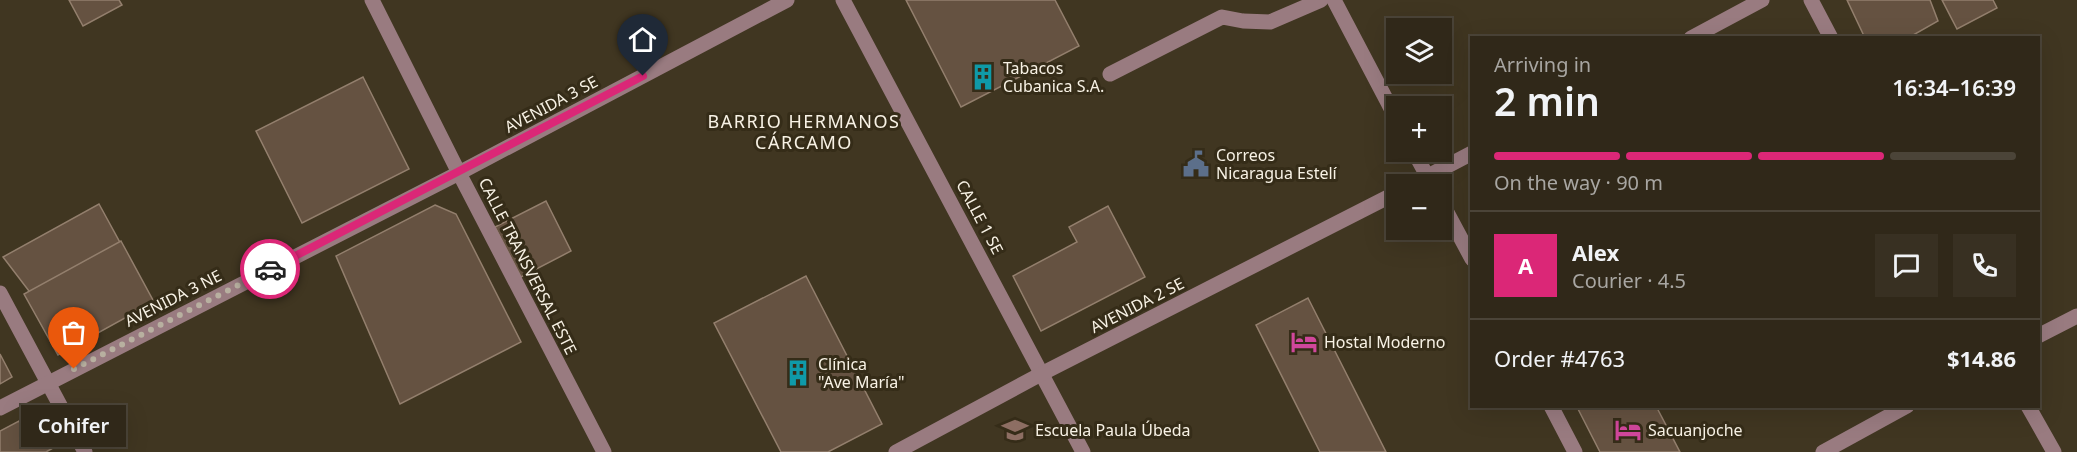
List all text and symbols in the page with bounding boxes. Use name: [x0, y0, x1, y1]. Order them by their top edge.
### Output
pin: [617, 14, 668, 76]
map controls: [1386, 18, 1452, 240]
button: layers: [1386, 18, 1452, 84]
icon: home: [626, 23, 659, 56]
text: Arriving in: [1494, 51, 1591, 78]
place label: Tabacos Cubanica S.A.: [1003, 57, 1104, 97]
building icon: Tabacos Cubanica S.A.: [968, 62, 998, 92]
street label: AVENIDA 3 SE: [501, 70, 601, 138]
text: 16:34–16:39: [1892, 72, 2016, 102]
text: 2 min: [1494, 74, 1600, 127]
button: +: [1386, 96, 1452, 162]
district label: BARRIO HERMANOS CÁRCAMO: [708, 109, 900, 154]
place label: Correos Nicaragua Estelí: [1216, 144, 1338, 184]
public building icon: Correos Nicaragua Estelí: [1181, 149, 1211, 179]
text: On the way · 90 m: [1494, 169, 1663, 196]
street label: CALLE TRANSVERSAL ESTE: [474, 174, 582, 358]
button: −: [1386, 174, 1452, 240]
street label: CALLE 1 SE: [951, 176, 1009, 258]
button: chat: [1875, 234, 1938, 297]
button: phone: [1953, 234, 2016, 297]
text: Alex: [1572, 237, 1619, 267]
courier: [240, 239, 300, 299]
text: A: [1518, 250, 1533, 280]
icon: car: [254, 253, 287, 286]
street label: AVENIDA 3 NE: [121, 264, 225, 332]
text: Courier · 4.5: [1572, 267, 1686, 294]
street label: AVENIDA 2 SE: [1086, 272, 1188, 338]
pin: [48, 307, 99, 369]
icon: bag: [57, 316, 90, 349]
hotel icon: Hostal Moderno: [1289, 327, 1319, 357]
place label: Hostal Moderno: [1324, 331, 1445, 353]
text: Order #4763: [1494, 343, 1625, 373]
text: $14.86: [1947, 343, 2016, 373]
place label: Clínica "Ave María": [818, 353, 905, 393]
building icon: Clínica "Ave María": [783, 358, 813, 388]
callout: Cohifer: [22, 405, 127, 447]
text: Cohifer: [38, 412, 109, 439]
school or university icon: Escuela Paula Úbeda: [1000, 415, 1030, 445]
hotel icon: Sacuanjoche: [1613, 415, 1643, 445]
place label: Escuela Paula Úbeda: [1035, 419, 1191, 441]
place label: Sacuanjoche: [1648, 419, 1743, 441]

